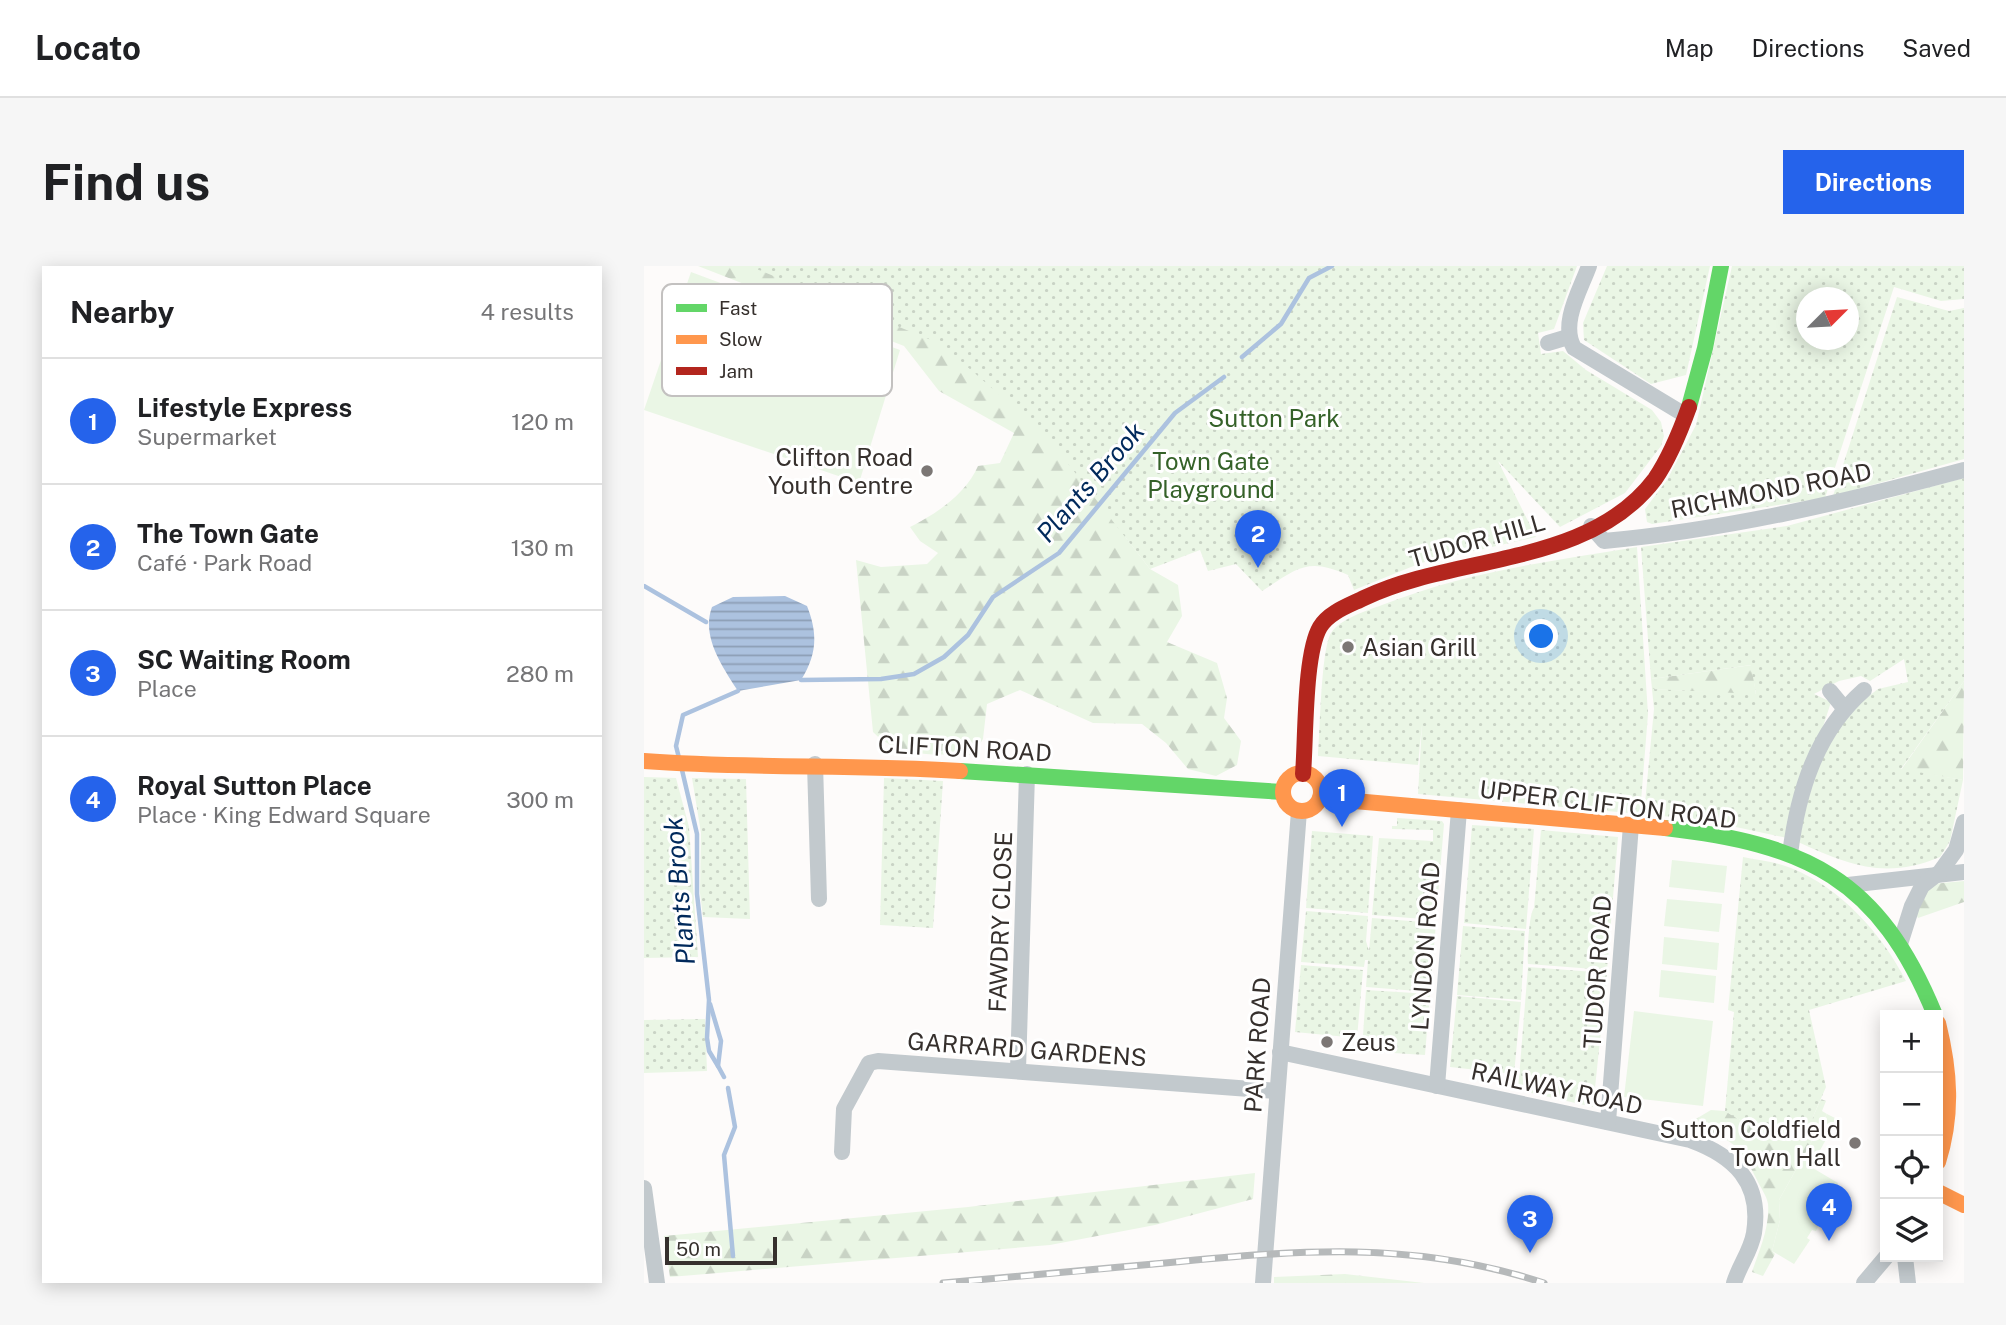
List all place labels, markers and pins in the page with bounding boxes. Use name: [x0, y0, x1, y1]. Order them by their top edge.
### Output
place label: Clifton Road Youth Centre: [768, 443, 913, 499]
marker: Clifton Road Youth Centre: [919, 463, 935, 479]
pin: 2: [1235, 510, 1281, 568]
place label: Asian Grill: [1362, 633, 1477, 661]
marker: Asian Grill: [1340, 639, 1356, 655]
pin: 1: [1319, 769, 1365, 827]
place label: Zeus: [1341, 1028, 1396, 1056]
marker: Zeus: [1319, 1034, 1335, 1050]
place label: Sutton Coldfield Town Hall: [1660, 1115, 1841, 1171]
marker: Sutton Coldfield Town Hall: [1847, 1135, 1863, 1151]
pin: 4: [1806, 1183, 1852, 1241]
pin: 3: [1507, 1195, 1553, 1253]

